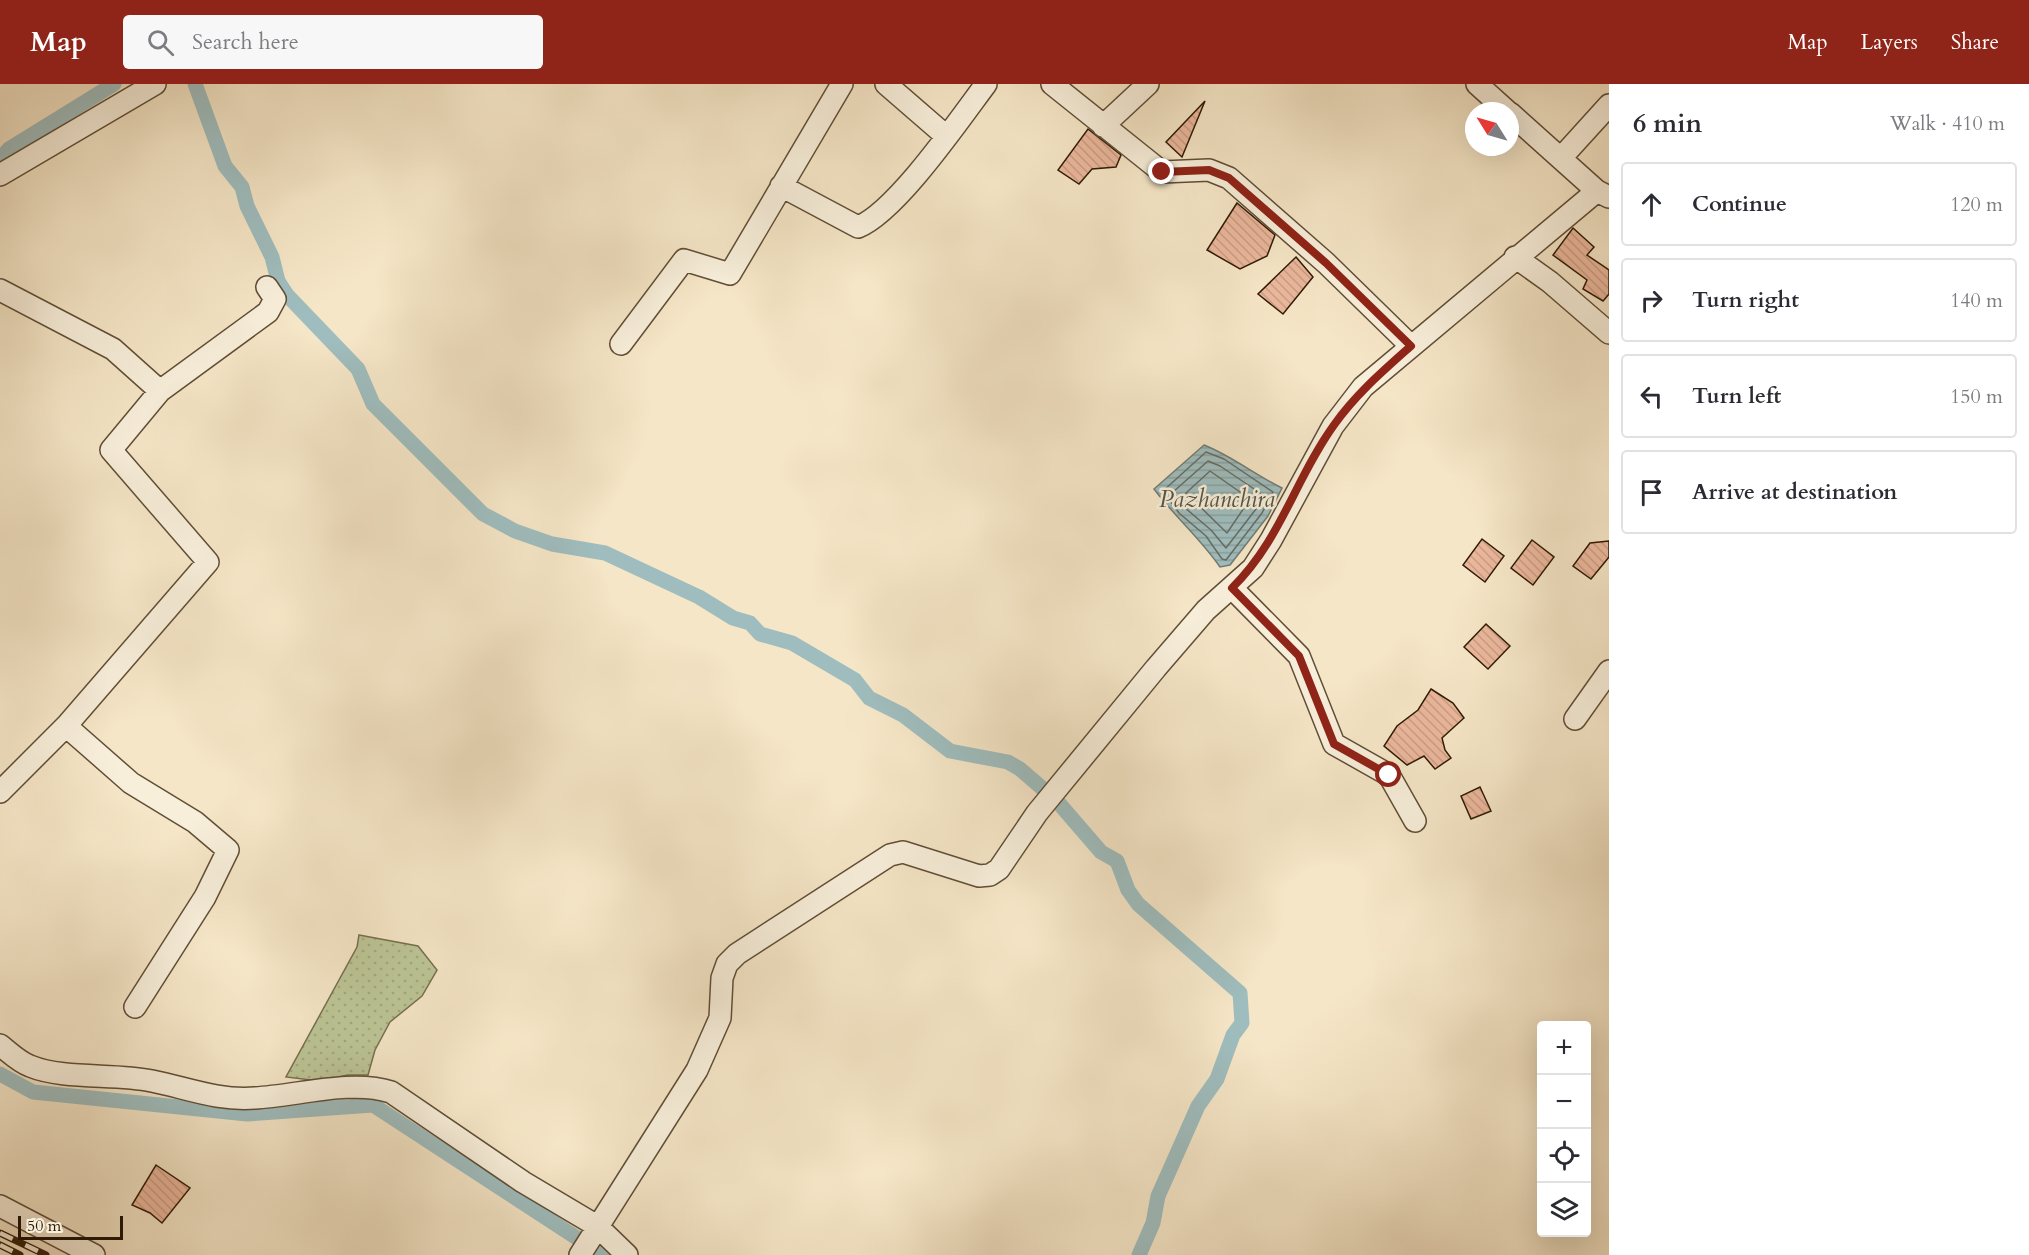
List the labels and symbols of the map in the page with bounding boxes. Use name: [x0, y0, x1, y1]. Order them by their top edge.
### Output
north arrow: [1465, 102, 1519, 156]
route end: [1148, 158, 1174, 184]
water label: Pazhanchira: [1159, 483, 1275, 516]
route start: [1375, 761, 1401, 787]
scale bar: [18, 1213, 123, 1240]

